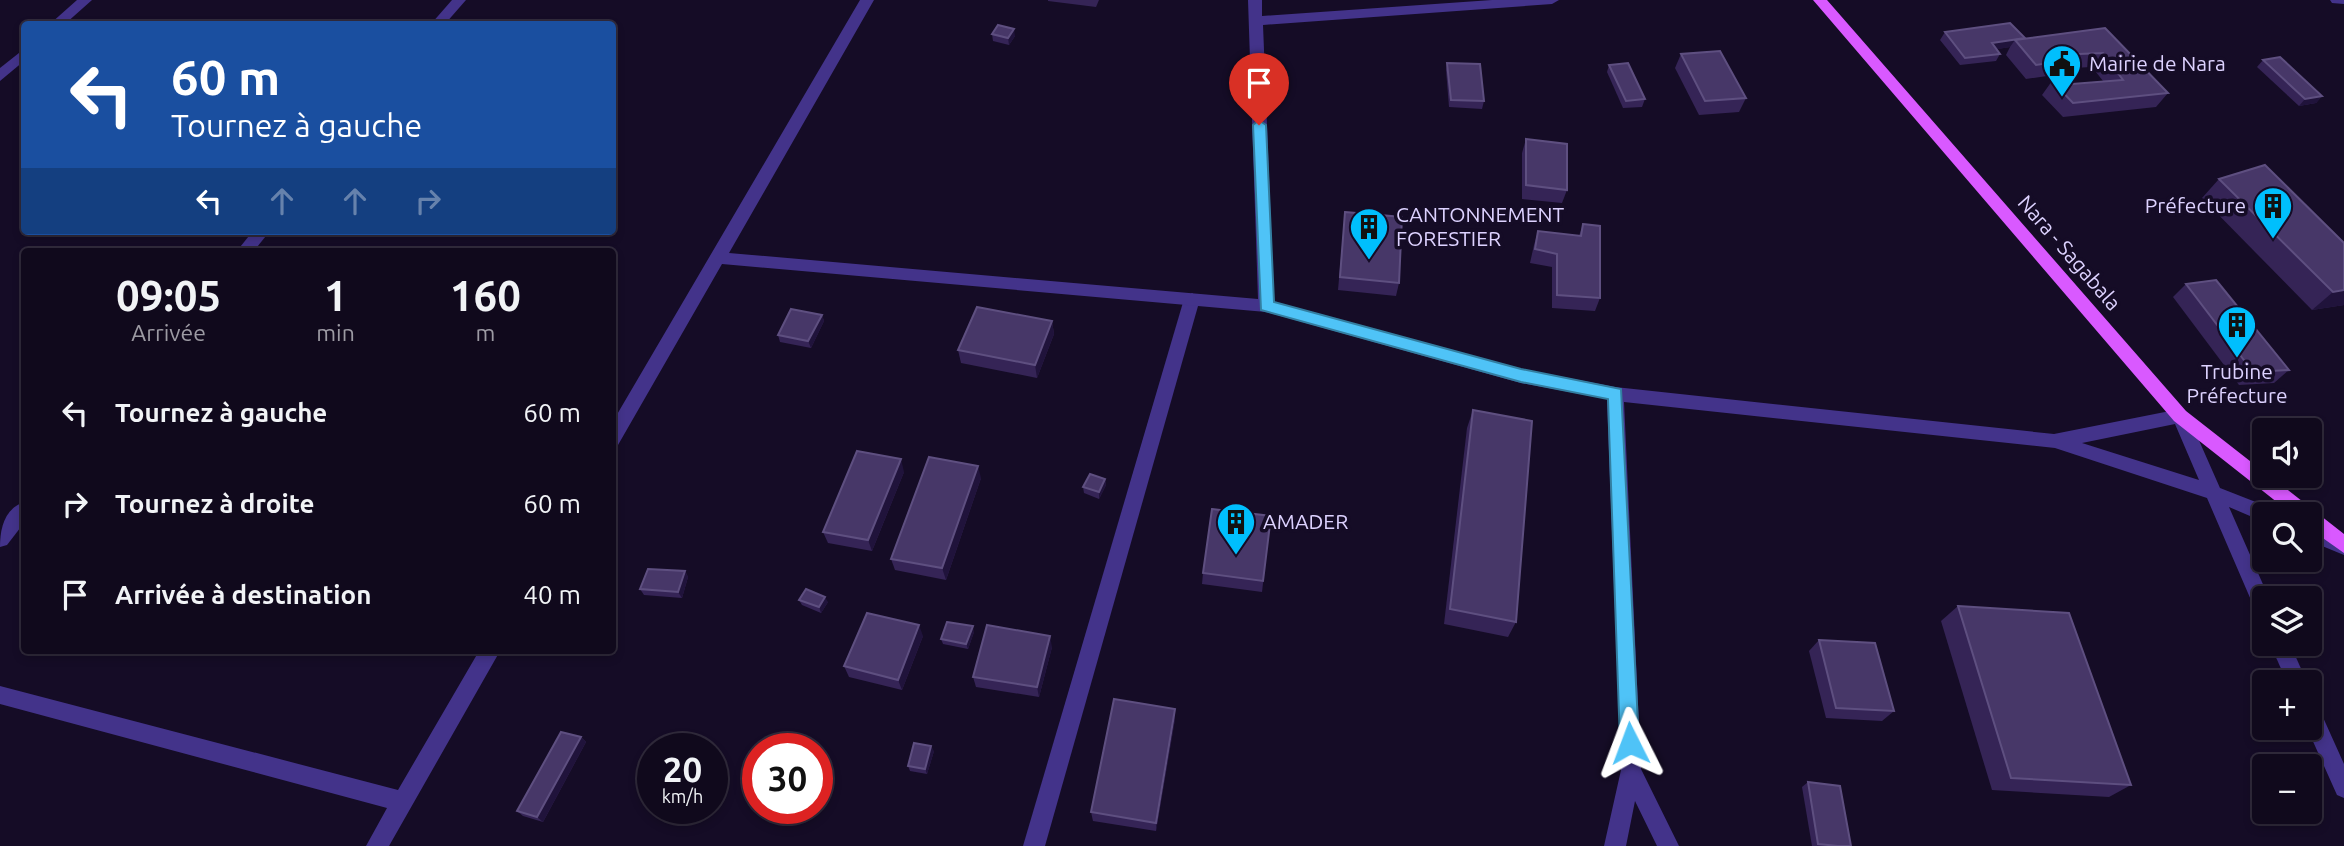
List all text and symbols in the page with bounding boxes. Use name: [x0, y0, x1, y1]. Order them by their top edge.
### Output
public building icon: Mairie de Nara: [2041, 43, 2083, 98]
icon: left: [56, 49, 147, 140]
text: 60 m: [171, 49, 280, 104]
place label: Mairie de Nara: [2089, 51, 2226, 75]
pin: [1229, 53, 1289, 125]
icon: arrive: [1240, 64, 1278, 102]
text: Tournez à gauche: [171, 107, 422, 143]
icon: left: [190, 182, 228, 220]
icon: ahead: [263, 182, 301, 220]
icon: ahead: [336, 182, 374, 220]
icon: right: [409, 182, 447, 220]
building icon: Préfecture: [2252, 185, 2294, 240]
street label: Nara - Sagabala: [2013, 190, 2126, 315]
place label: Préfecture: [2145, 193, 2246, 217]
place label: CANTONNEMENT FORESTIER: [1396, 202, 1564, 250]
building icon: CANTONNEMENT FORESTIER: [1348, 206, 1390, 261]
text: 09:05: [116, 272, 221, 319]
text: 1: [324, 272, 347, 319]
text: 160: [450, 272, 521, 319]
building icon: Trubine Préfecture: [2216, 304, 2258, 359]
text: Arrivée: [131, 320, 206, 345]
text: min: [316, 320, 355, 345]
text: m: [475, 320, 495, 345]
place label: Trubine Préfecture: [2186, 359, 2288, 407]
icon: left: [56, 394, 94, 432]
text: Tournez à gauche: [115, 398, 327, 427]
text: 60 m: [523, 398, 581, 427]
map controls: [2252, 418, 2322, 824]
button: sound: [2252, 418, 2322, 488]
icon: right: [56, 485, 94, 523]
text: Tournez à droite: [115, 489, 314, 518]
text: 60 m: [523, 489, 581, 518]
building icon: AMADER: [1215, 501, 1257, 556]
button: search: [2252, 502, 2322, 572]
place label: AMADER: [1263, 509, 1348, 533]
icon: arrive: [56, 576, 94, 614]
text: Arrivée à destination: [115, 580, 371, 609]
text: 40 m: [523, 580, 581, 609]
button: layers: [2252, 586, 2322, 656]
button: +: [2252, 670, 2322, 740]
position arrow: [1593, 706, 1667, 780]
speed limit sign: 30: [742, 733, 833, 824]
text: 20: [663, 749, 702, 789]
button: −: [2252, 754, 2322, 824]
text: km/h: [662, 786, 703, 806]

